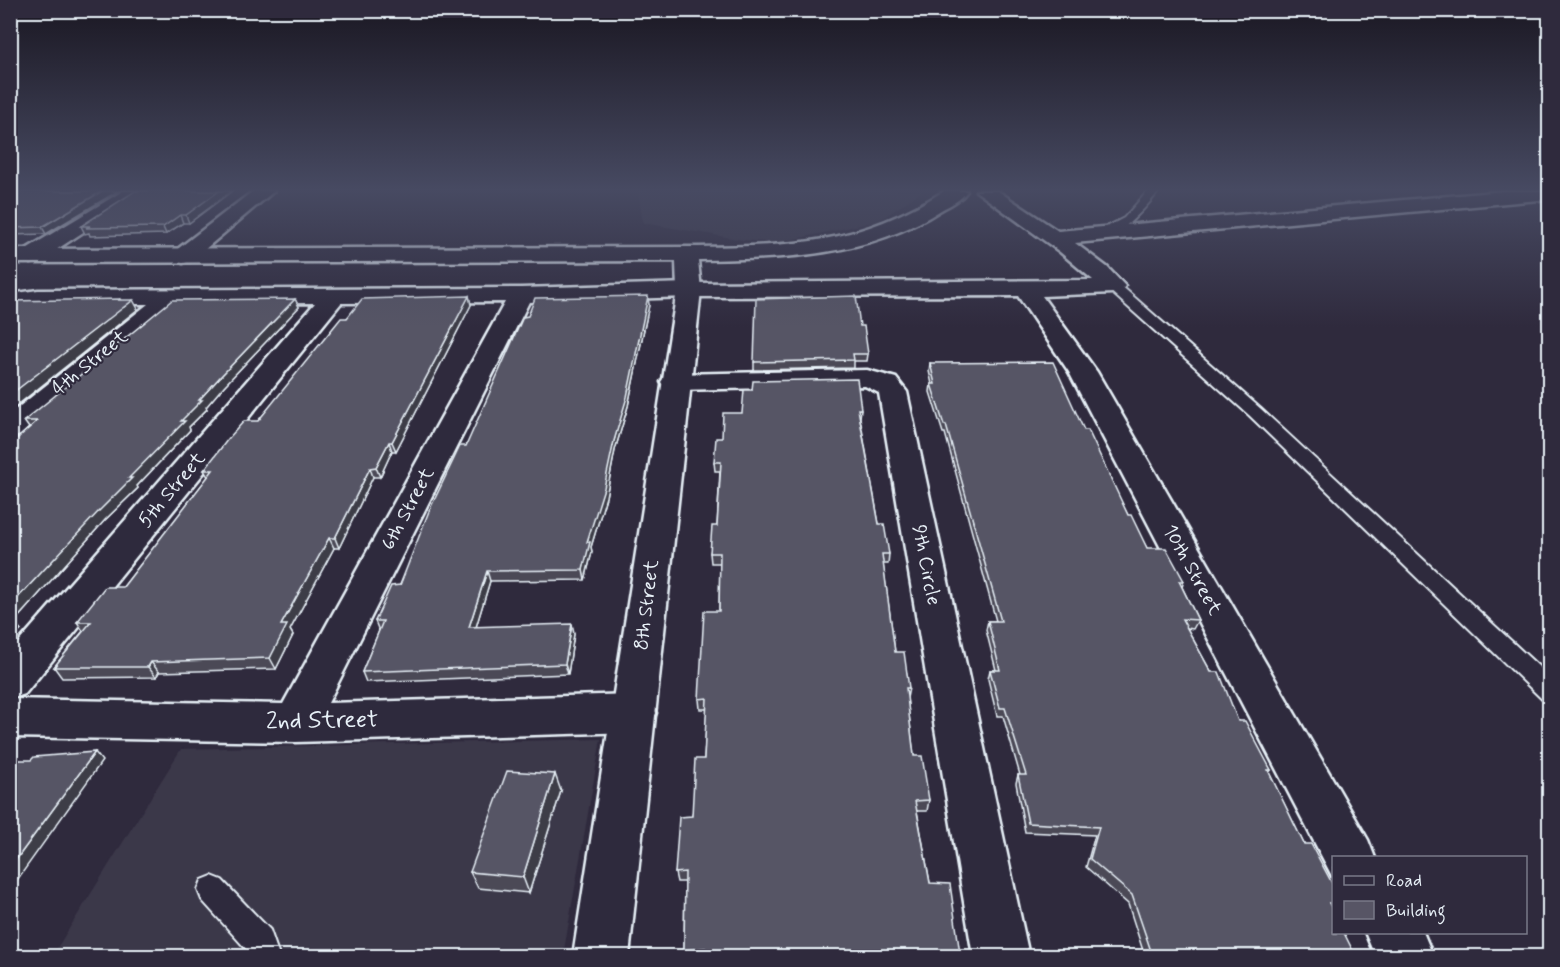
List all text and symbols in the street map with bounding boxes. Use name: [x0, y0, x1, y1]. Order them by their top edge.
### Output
street label: 4th Street: [46, 324, 134, 402]
street label: 5th Street: [132, 446, 212, 534]
street label: 6th Street: [375, 463, 441, 555]
street label: 10th Street: [1156, 520, 1228, 620]
street label: 9th Circle: [905, 522, 947, 608]
street label: 8th Street: [628, 558, 666, 652]
street label: 2nd Street: [266, 705, 378, 737]
legend: [1332, 856, 1527, 934]
text: Road: [1386, 869, 1422, 893]
text: Building: [1386, 899, 1446, 925]

